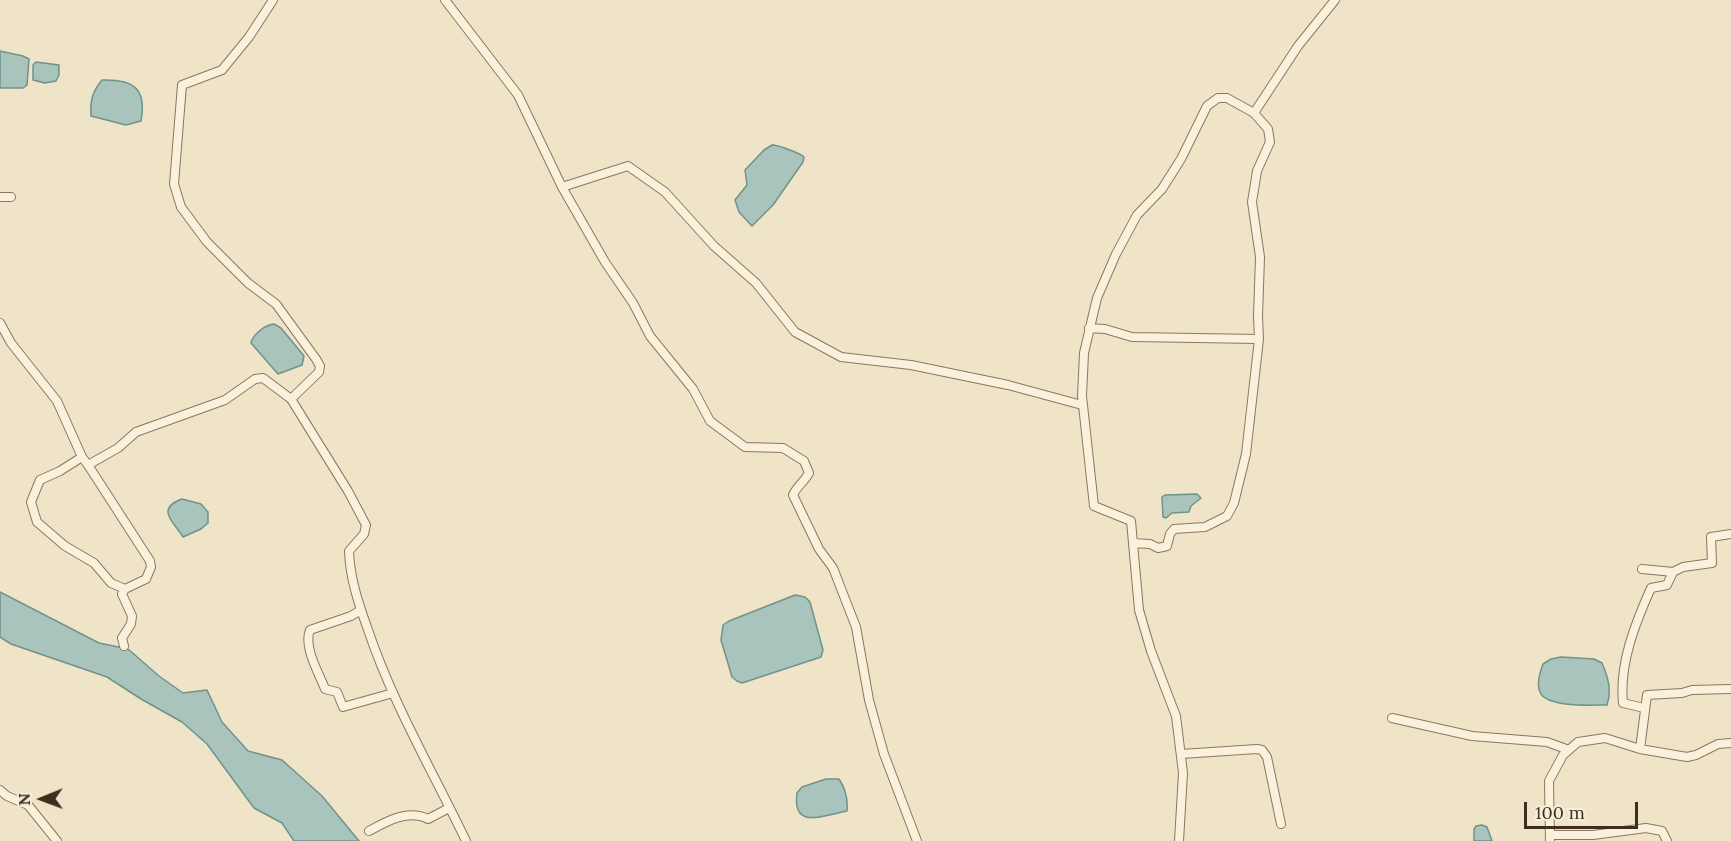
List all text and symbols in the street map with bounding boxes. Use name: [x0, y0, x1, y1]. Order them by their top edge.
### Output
north arrow: [12, 769, 72, 829]
scale bar: [1527, 790, 1641, 828]
text: N: [14, 793, 34, 806]
text: 100 m: [1535, 801, 1585, 824]

